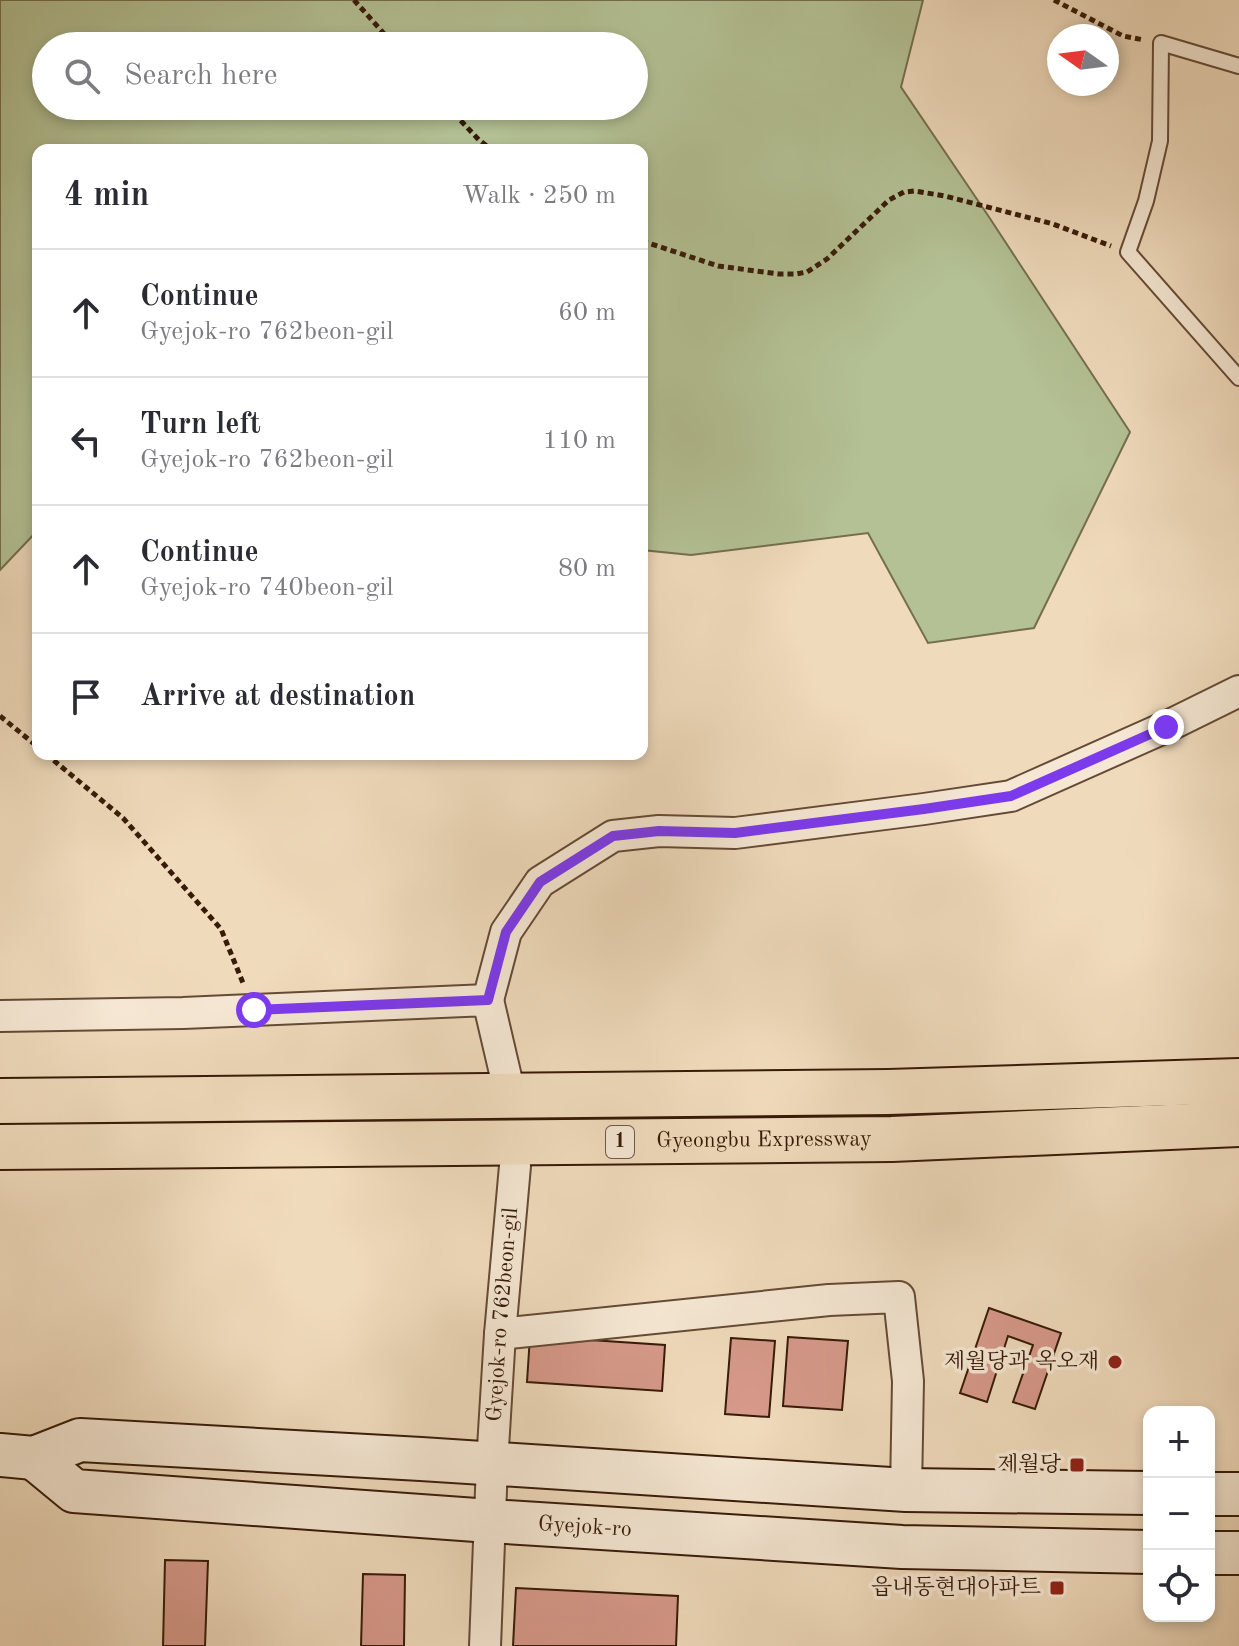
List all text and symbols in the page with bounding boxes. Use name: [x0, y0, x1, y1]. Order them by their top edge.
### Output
north arrow: [1047, 24, 1119, 96]
search box: [32, 32, 648, 120]
icon: search: [60, 54, 104, 98]
text: Search here: [124, 61, 278, 91]
text: 4 min: [64, 179, 149, 213]
text: Walk · 250 m: [462, 183, 616, 209]
text: Continue: [140, 282, 259, 312]
icon: ahead: [64, 291, 108, 335]
text: 60 m: [558, 300, 616, 326]
text: Gyejok-ro 762beon-gil: [140, 319, 394, 345]
text: Turn left: [140, 410, 261, 440]
icon: left: [64, 419, 108, 463]
text: 110 m: [543, 428, 616, 454]
text: Gyejok-ro 762beon-gil: [140, 447, 394, 473]
text: Continue: [140, 538, 259, 568]
icon: ahead: [64, 547, 108, 591]
text: 80 m: [558, 556, 616, 582]
text: Gyejok-ro 740beon-gil: [140, 575, 394, 601]
icon: arrive: [64, 675, 108, 719]
text: Arrive at destination: [140, 682, 415, 712]
route end: [1148, 709, 1184, 745]
route start: [236, 992, 272, 1028]
road number: 1: [606, 1126, 634, 1158]
street label: Gyeongbu Expressway: [656, 1128, 872, 1152]
street label: Gyejok-ro 762beon-gil: [484, 1207, 522, 1422]
place label: 제월당과 옥오재: [944, 1350, 1099, 1373]
marker: 제월당과 옥오재: [1106, 1353, 1124, 1371]
map controls: [1143, 1406, 1215, 1622]
button: +: [1143, 1406, 1215, 1478]
place label: 제월당: [997, 1453, 1062, 1476]
marker: 제월당: [1068, 1456, 1086, 1474]
button: −: [1143, 1478, 1215, 1550]
street label: Gyejok-ro: [537, 1513, 633, 1541]
button: locate: [1143, 1550, 1215, 1622]
place label: 읍내동현대아파트: [871, 1576, 1041, 1599]
marker: 읍내동현대아파트: [1048, 1579, 1066, 1597]

